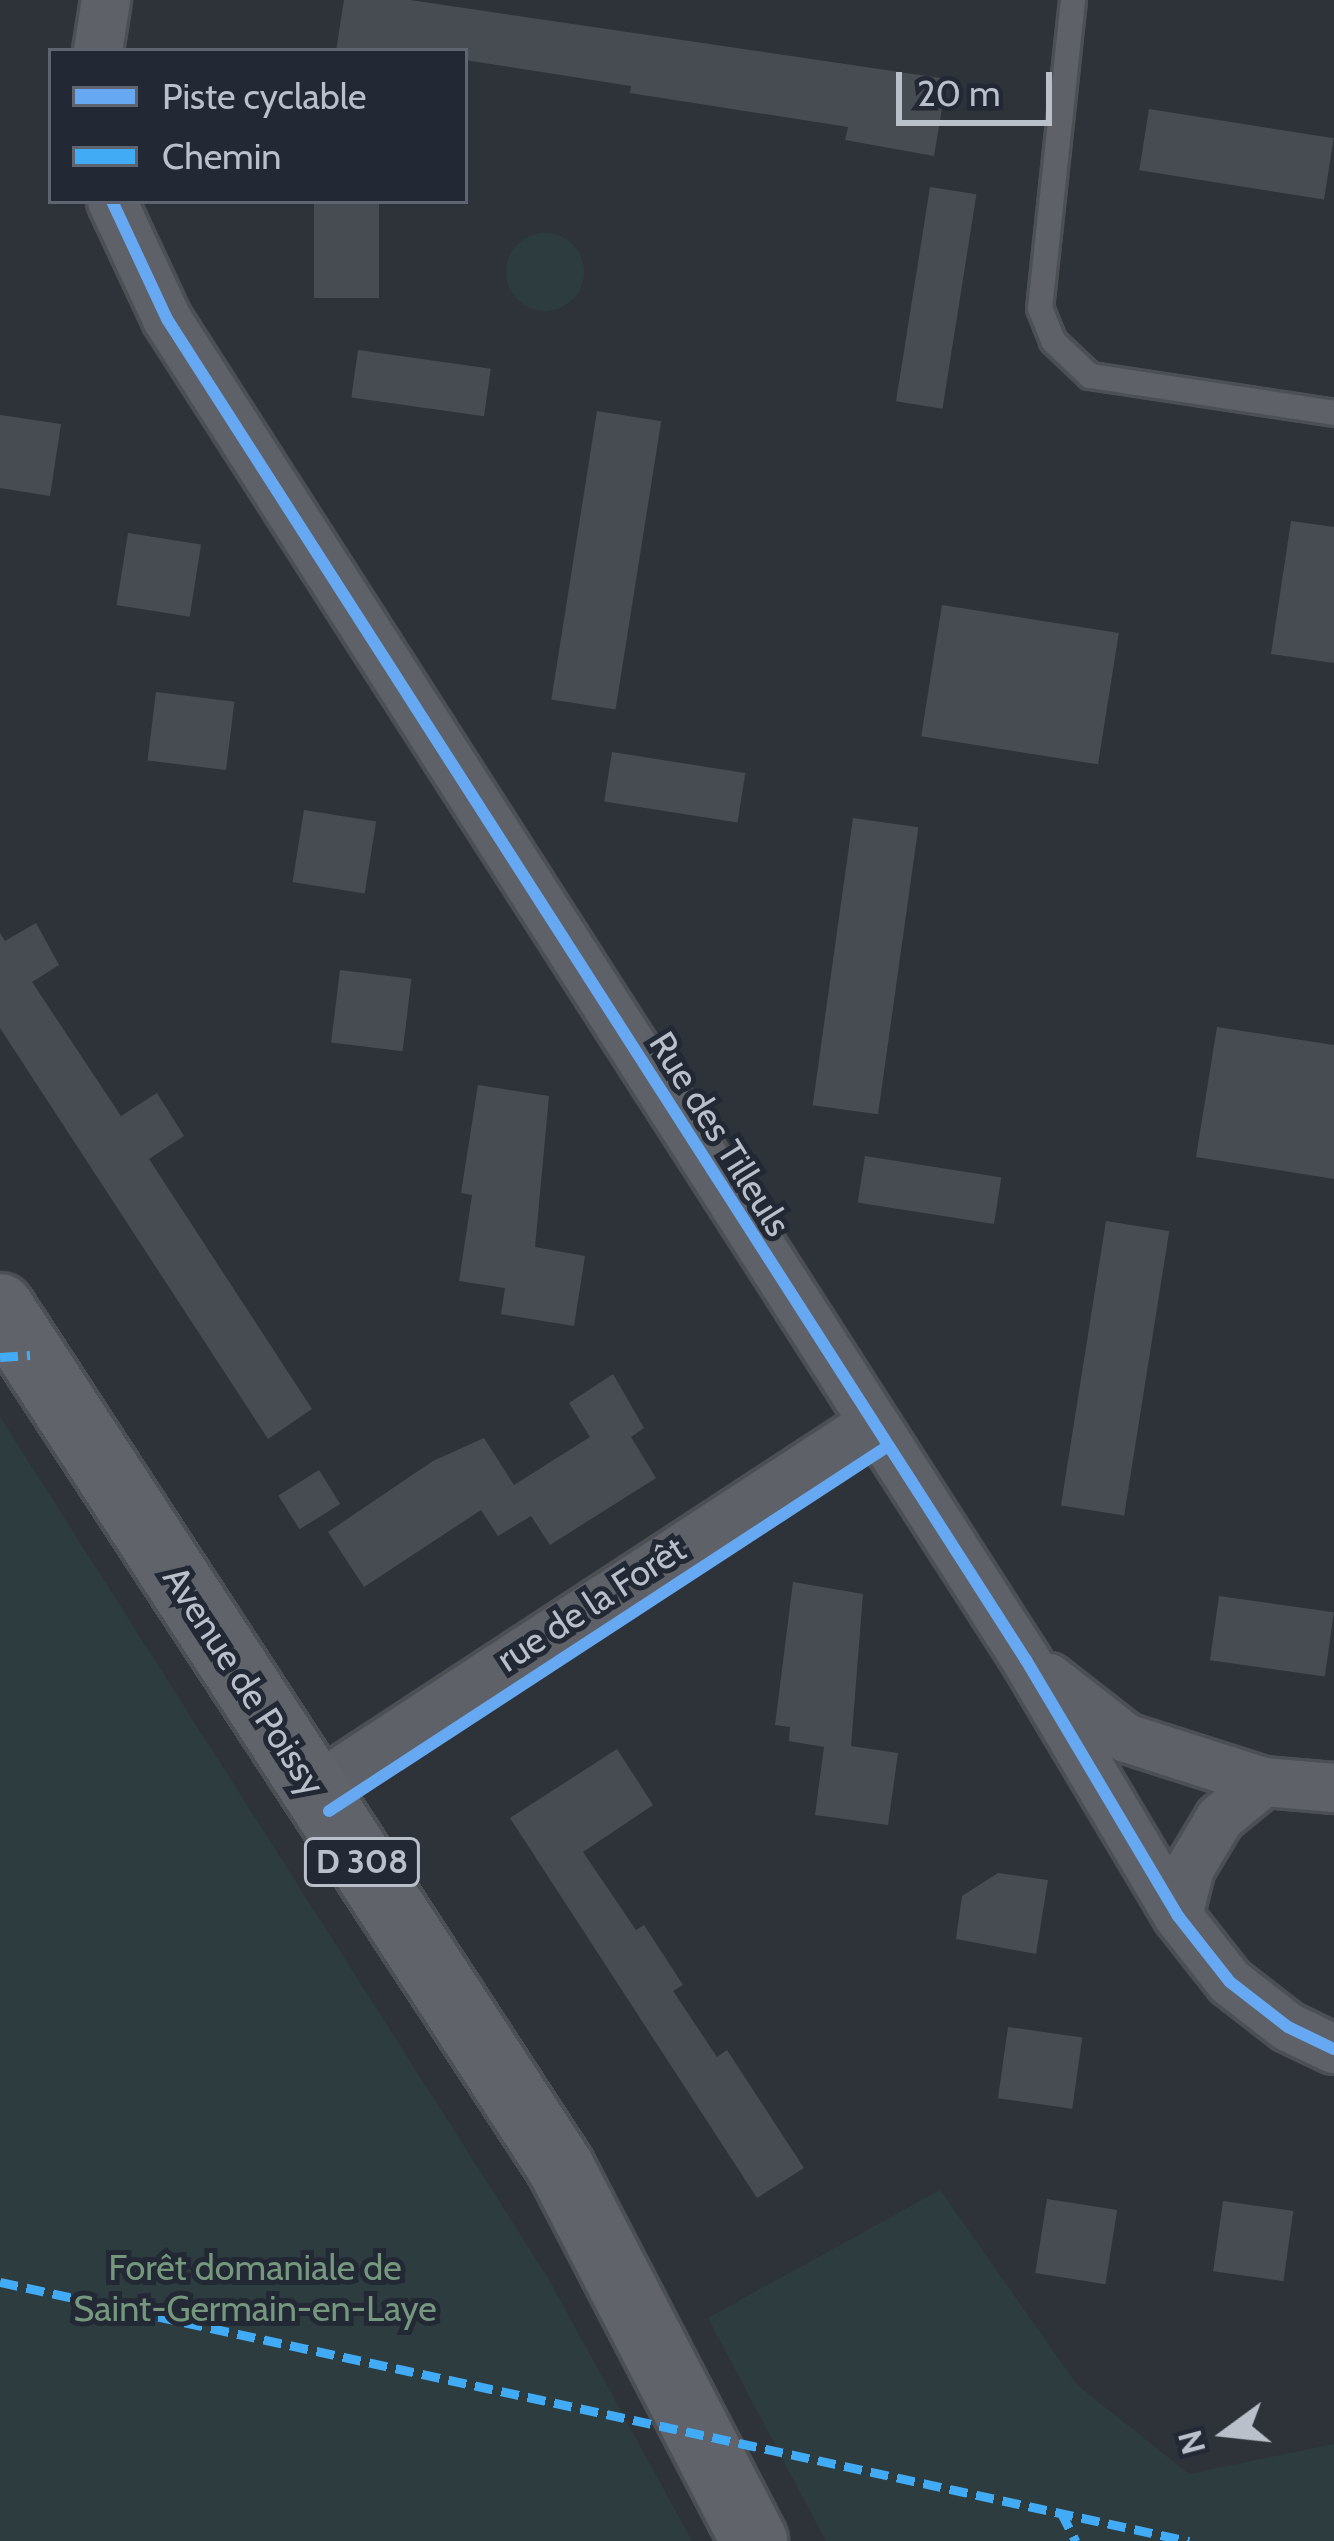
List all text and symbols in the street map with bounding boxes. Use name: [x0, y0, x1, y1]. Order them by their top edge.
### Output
legend: [48, 48, 468, 204]
scale bar: [902, 48, 1058, 122]
text: 20 m: [917, 71, 1001, 115]
text: Piste cyclable: [162, 74, 366, 118]
text: Chemin: [162, 134, 281, 178]
street label: Rue des Tilleuls: [640, 1024, 800, 1244]
street label: rue de la Forêt: [489, 1527, 693, 1681]
street label: Avenue de Poissy: [154, 1558, 334, 1804]
road number: D 308: [302, 1835, 422, 1889]
park label: Forêt domaniale de Saint-Germain-en-Laye: [73, 2245, 437, 2330]
north arrow: [1166, 2373, 1286, 2493]
text: N: [1169, 2426, 1214, 2459]

